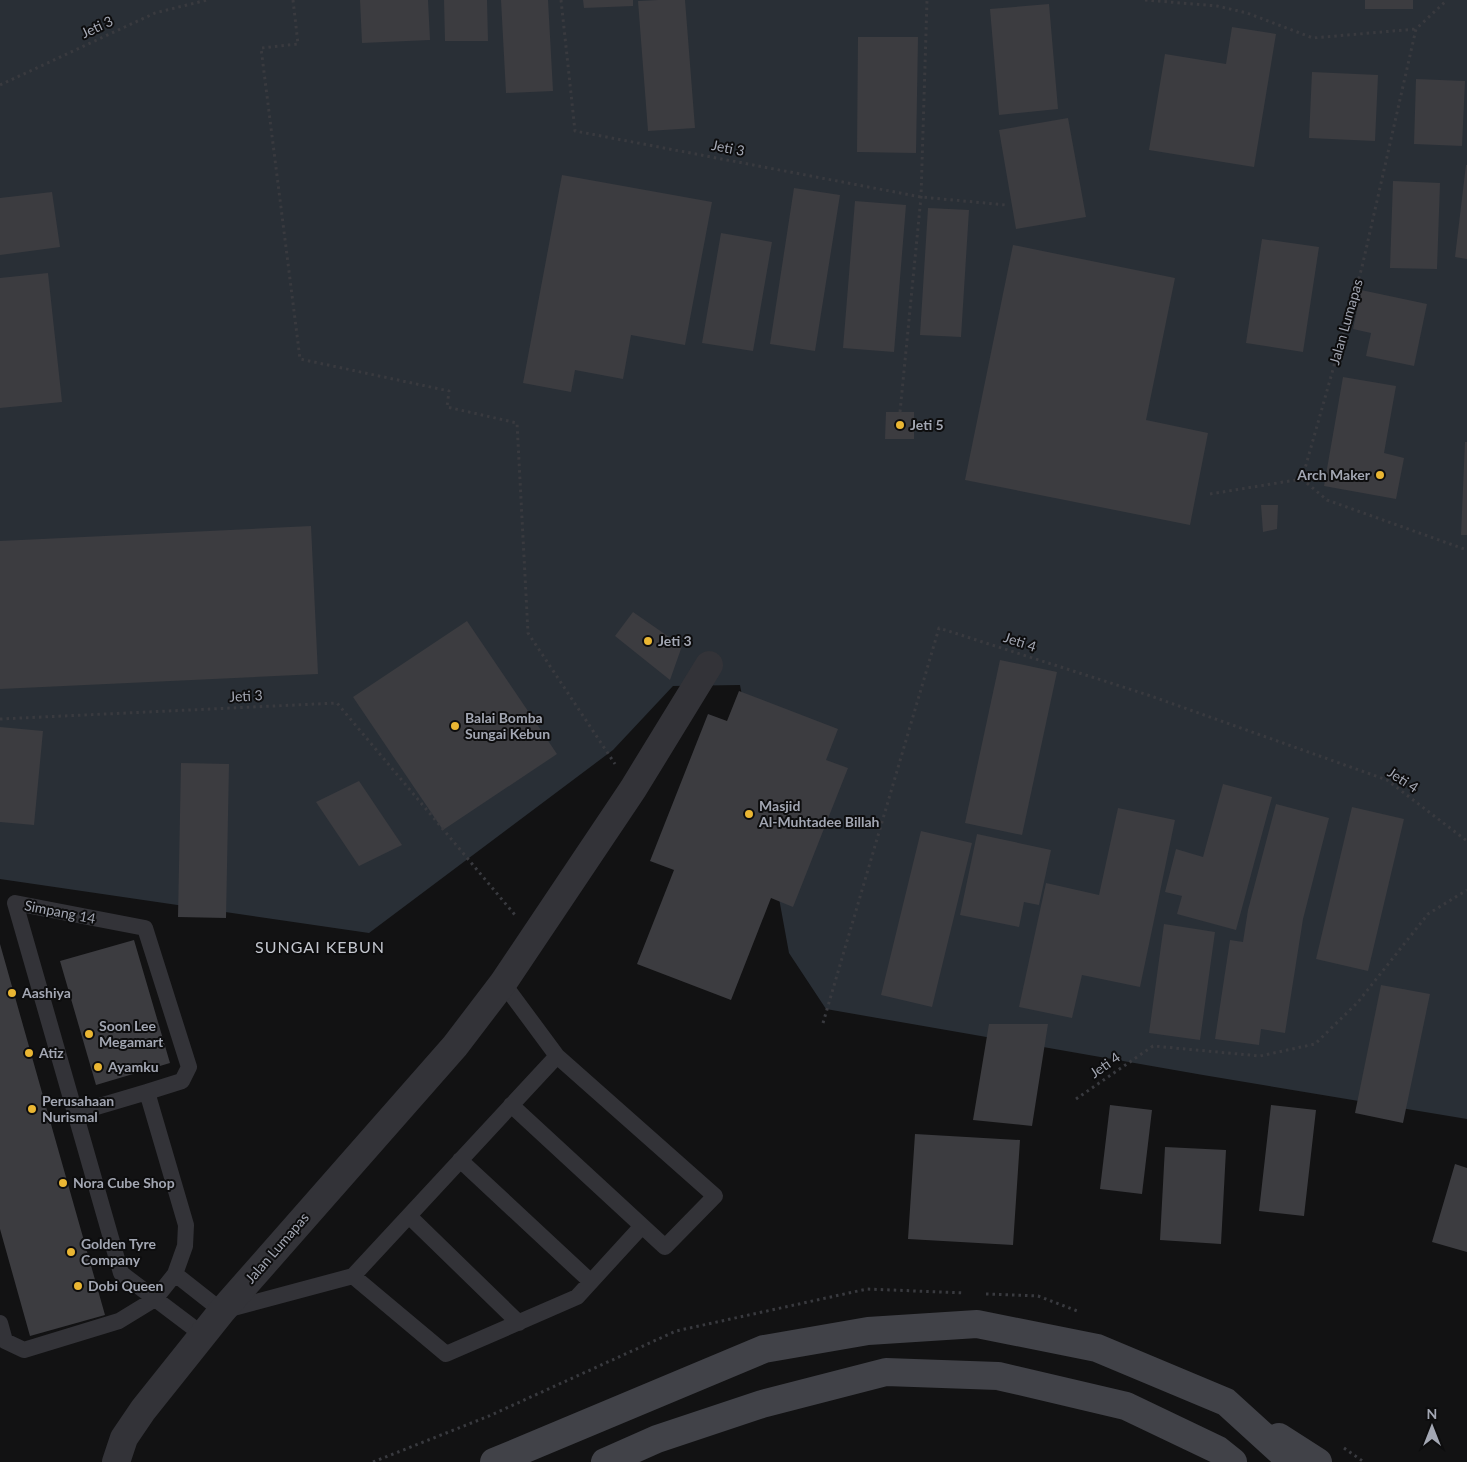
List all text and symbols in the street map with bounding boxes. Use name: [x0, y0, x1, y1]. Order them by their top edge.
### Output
street label: Jeti 3: [78, 12, 115, 41]
street label: Jeti 3: [710, 136, 746, 159]
street label: Jalan Lumapas: [1325, 277, 1366, 367]
place label: Jeti 5: [910, 416, 944, 433]
marker: Jeti 5: [894, 419, 906, 431]
place label: Arch Maker: [1296, 466, 1371, 483]
marker: Arch Maker: [1374, 469, 1386, 481]
street label: Jeti 4: [1002, 628, 1039, 655]
place label: Jeti 3: [658, 632, 692, 649]
marker: Jeti 3: [642, 635, 654, 647]
street label: Jeti 3: [229, 686, 263, 705]
place label: Balai Bomba Sungai Kebun: [465, 709, 550, 742]
marker: Balai Bomba Sungai Kebun: [449, 720, 461, 732]
street label: Jeti 4: [1385, 763, 1422, 796]
place label: Masjid Al-Muhtadee Billah: [758, 797, 880, 830]
marker: Masjid Al-Muhtadee Billah: [743, 808, 755, 820]
street label: Simpang 14: [23, 896, 97, 927]
district label: SUNGAI KEBUN: [255, 937, 385, 956]
place label: Aashiya: [21, 984, 71, 1001]
marker: Aashiya: [6, 987, 18, 999]
place label: Soon Lee Megamart: [99, 1017, 164, 1050]
marker: Soon Lee Megamart: [83, 1028, 95, 1040]
place label: Atiz: [38, 1044, 64, 1061]
marker: Atiz: [23, 1047, 35, 1059]
street label: Jeti 4: [1086, 1048, 1123, 1081]
place label: Ayamku: [107, 1058, 159, 1075]
marker: Ayamku: [92, 1061, 104, 1073]
place label: Perusahaan Nurismal: [42, 1092, 114, 1125]
marker: Perusahaan Nurismal: [26, 1103, 38, 1115]
place label: Nora Cube Shop: [73, 1174, 175, 1191]
marker: Nora Cube Shop: [57, 1177, 69, 1189]
street label: Jalan Lumapas: [241, 1209, 312, 1287]
place label: Golden Tyre Company: [81, 1235, 157, 1268]
marker: Golden Tyre Company: [65, 1246, 77, 1258]
place label: Dobi Queen: [88, 1277, 164, 1294]
marker: Dobi Queen: [72, 1280, 84, 1292]
north arrow: [1407, 1402, 1457, 1452]
text: N: [1427, 1405, 1437, 1422]

